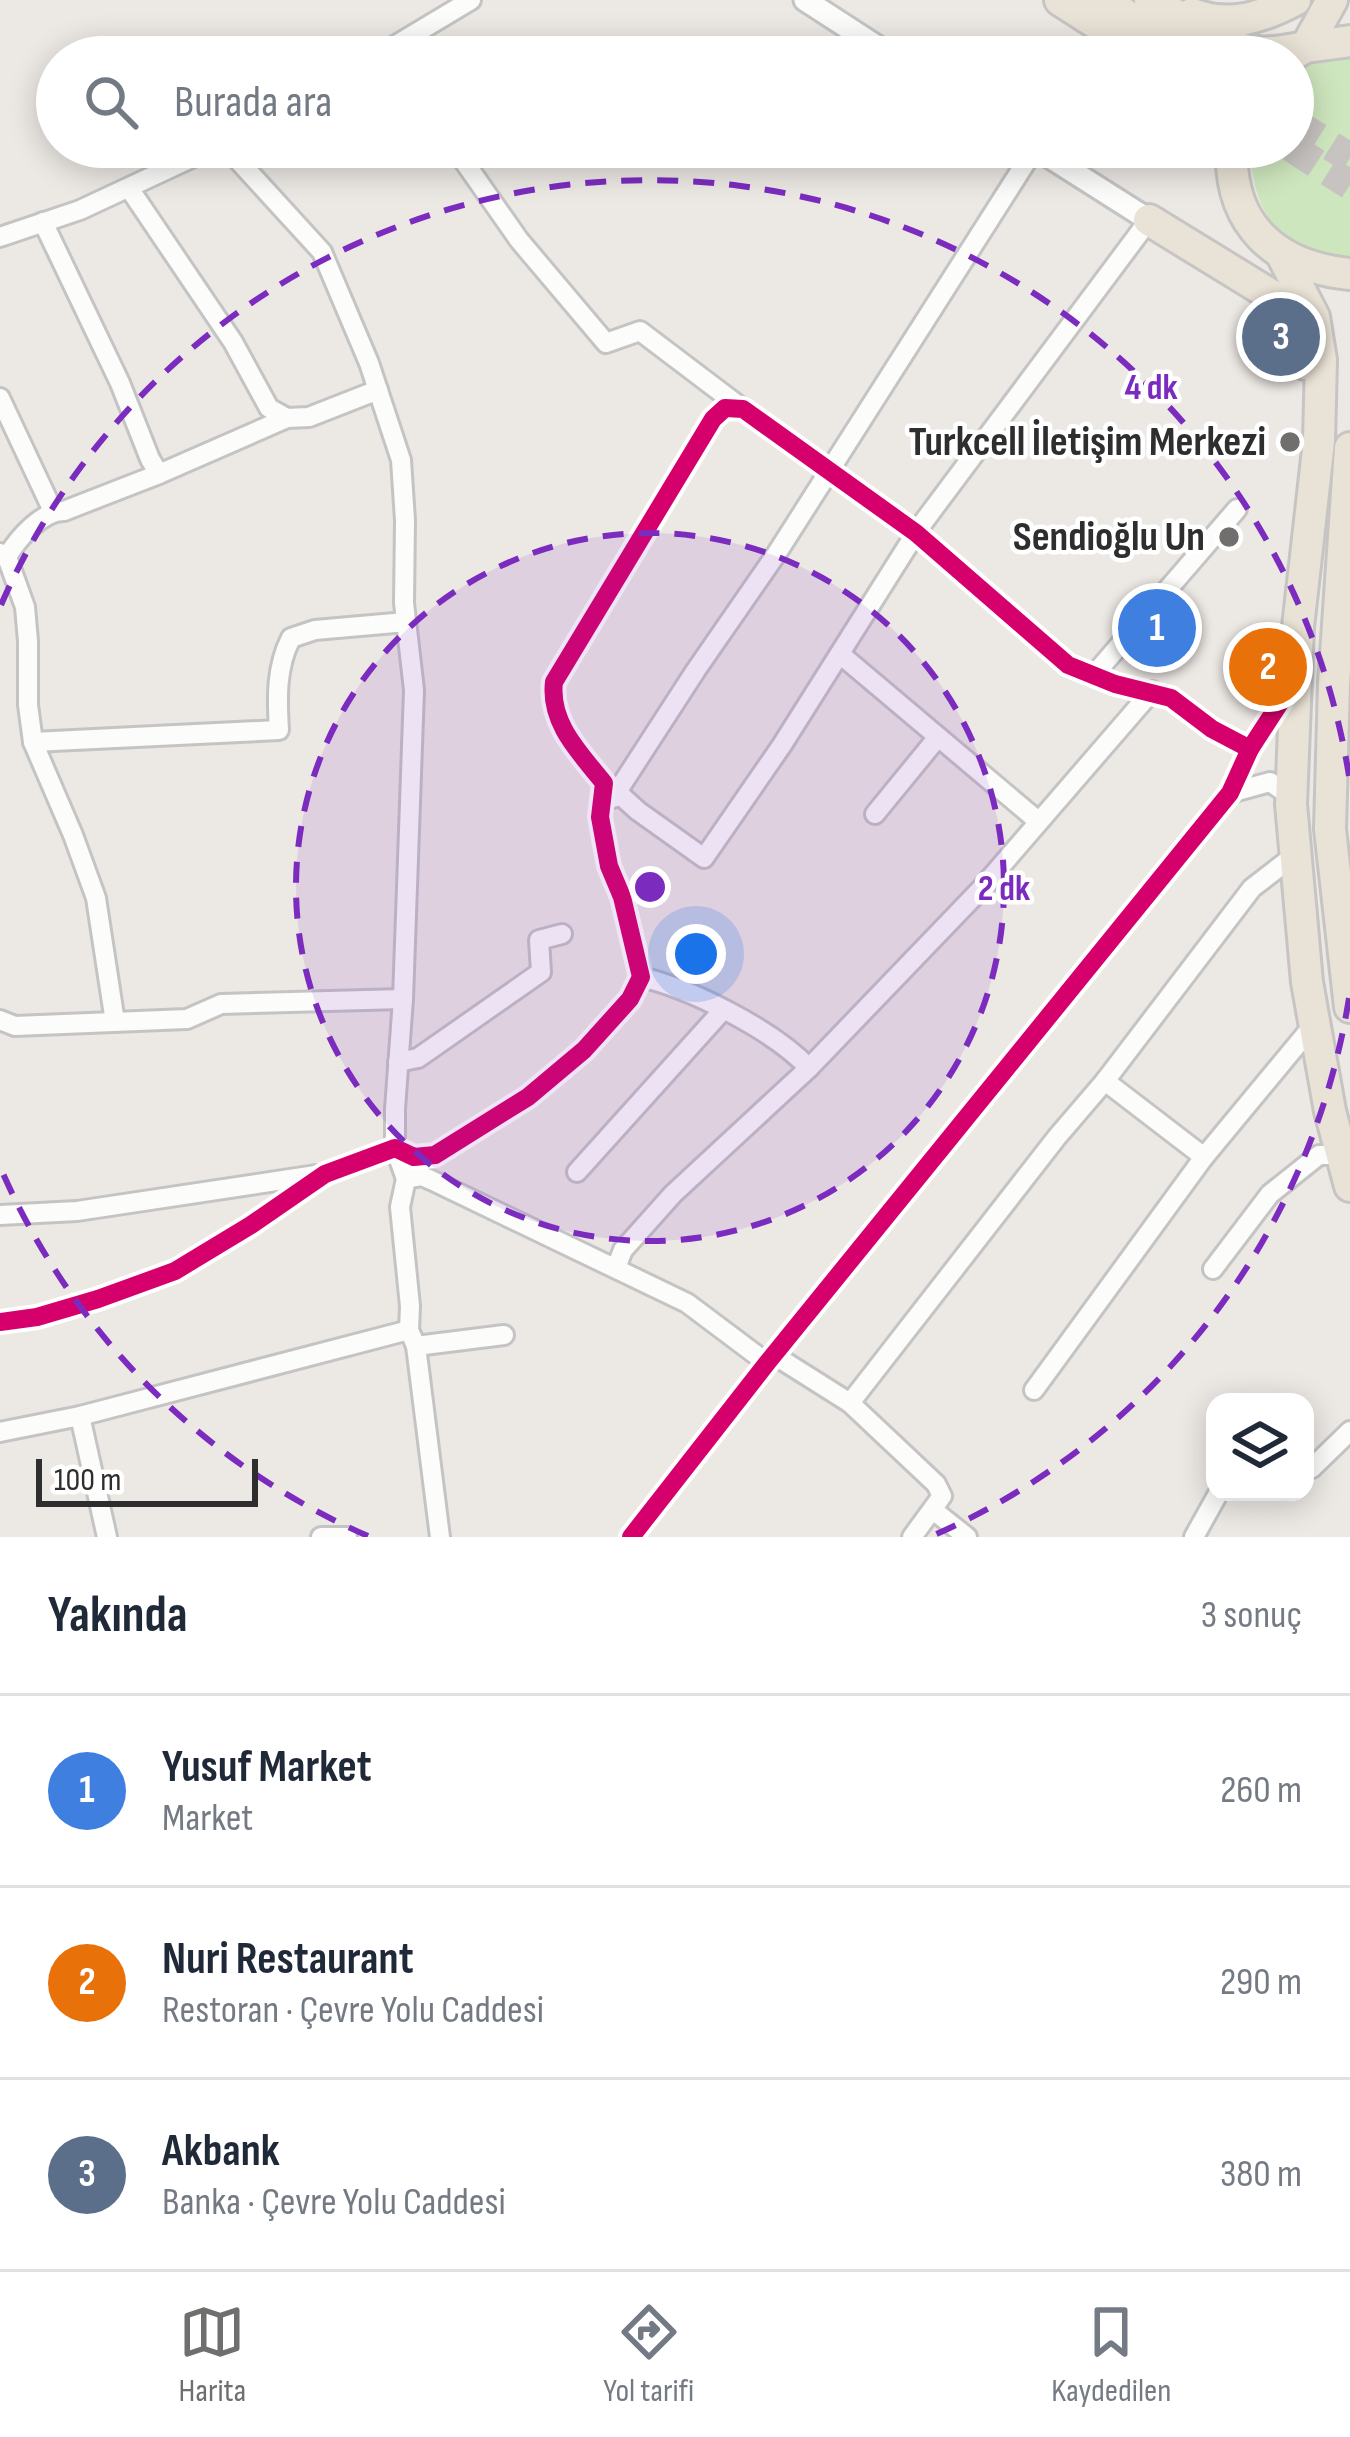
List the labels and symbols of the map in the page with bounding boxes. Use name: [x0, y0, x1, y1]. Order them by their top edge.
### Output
pin: 3: [1242, 292, 1320, 382]
text: 4 dk: [1124, 367, 1178, 410]
place label: Turkcell İletişim Merkezi: [908, 417, 1266, 468]
marker: Turkcell İletişim Merkezi: [1277, 429, 1303, 455]
place label: Sendioğlu Un: [1013, 512, 1205, 563]
marker: Sendioğlu Un: [1216, 524, 1242, 550]
pin: 1: [1118, 583, 1196, 673]
pin: 2: [1229, 622, 1307, 712]
centre of rings: [629, 866, 671, 908]
text: 2 dk: [978, 868, 1030, 911]
your location: [666, 924, 726, 984]
scale bar: [36, 1453, 258, 1506]

